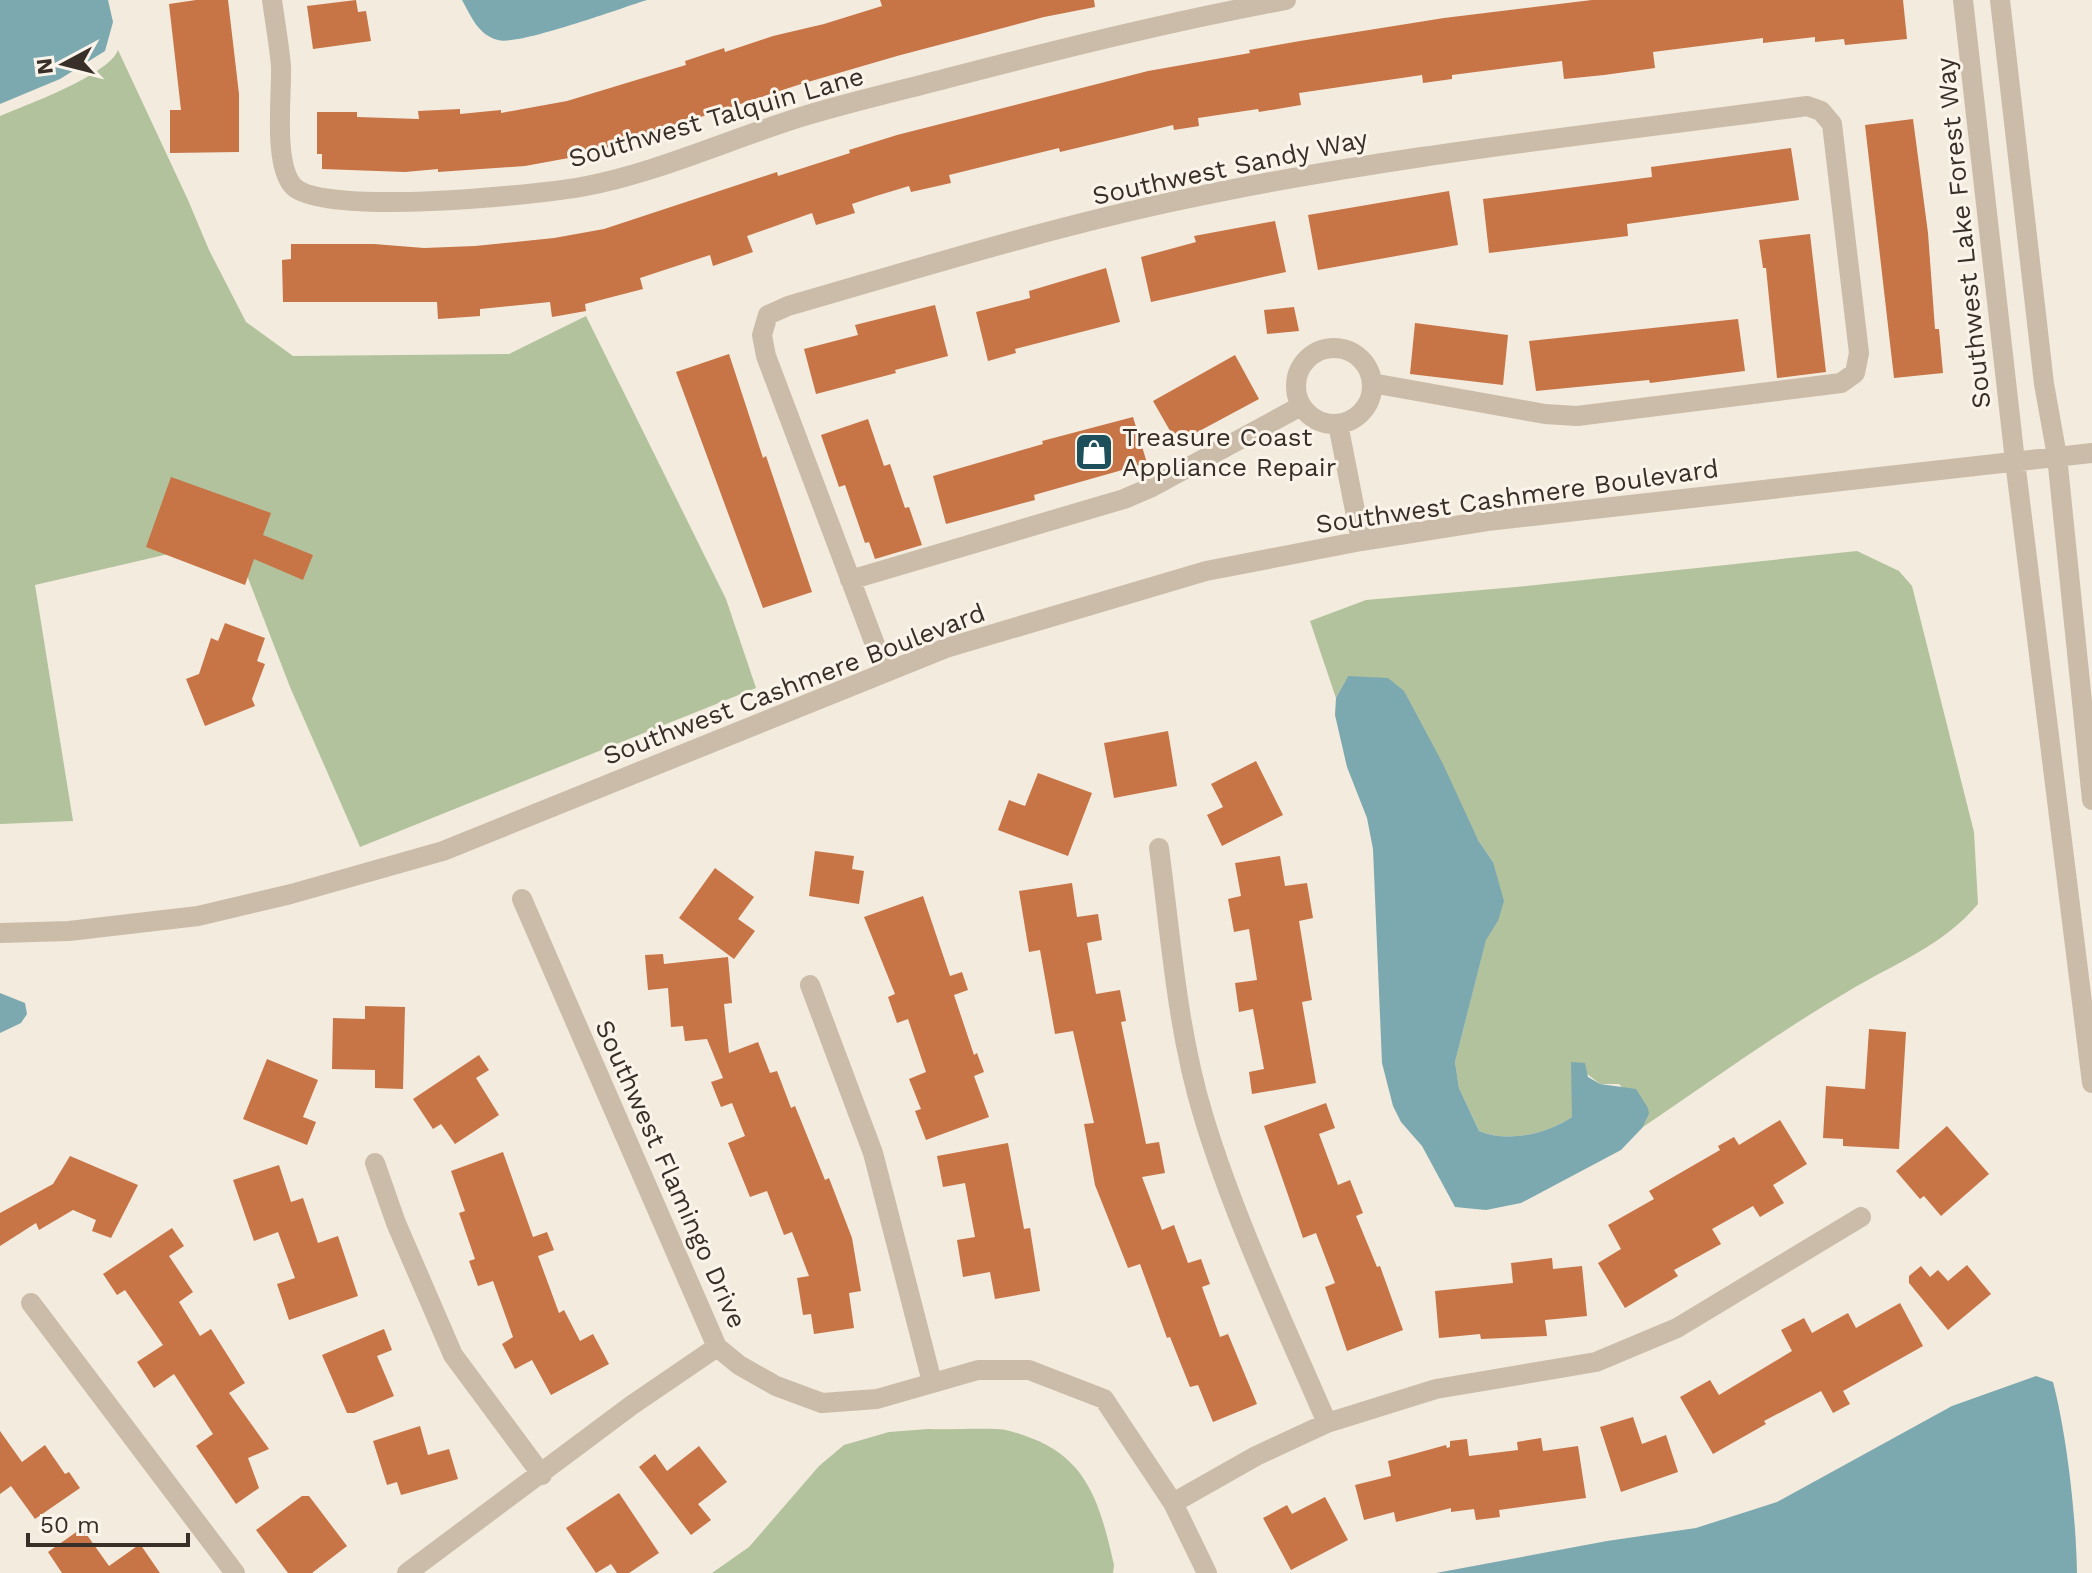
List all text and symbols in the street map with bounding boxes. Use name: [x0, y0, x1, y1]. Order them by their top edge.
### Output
north arrow: [24, 24, 104, 104]
street label: Southwest Lake Forest Way: [1930, 55, 1996, 410]
text: N: [31, 57, 58, 76]
street label: Southwest Talquin Lane: [565, 60, 867, 174]
street label: Southwest Sandy Way: [1090, 123, 1371, 211]
place label: Treasure Coast Appliance Repair: [1122, 422, 1336, 482]
shop icon: Treasure Coast Appliance Repair: [1073, 431, 1115, 473]
street label: Southwest Cashmere Boulevard: [1314, 453, 1720, 539]
street label: Southwest Cashmere Boulevard: [599, 597, 989, 771]
street label: Southwest Flamingo Drive: [589, 1015, 753, 1333]
scale bar: [28, 1497, 188, 1547]
text: 50 m: [40, 1511, 100, 1539]

